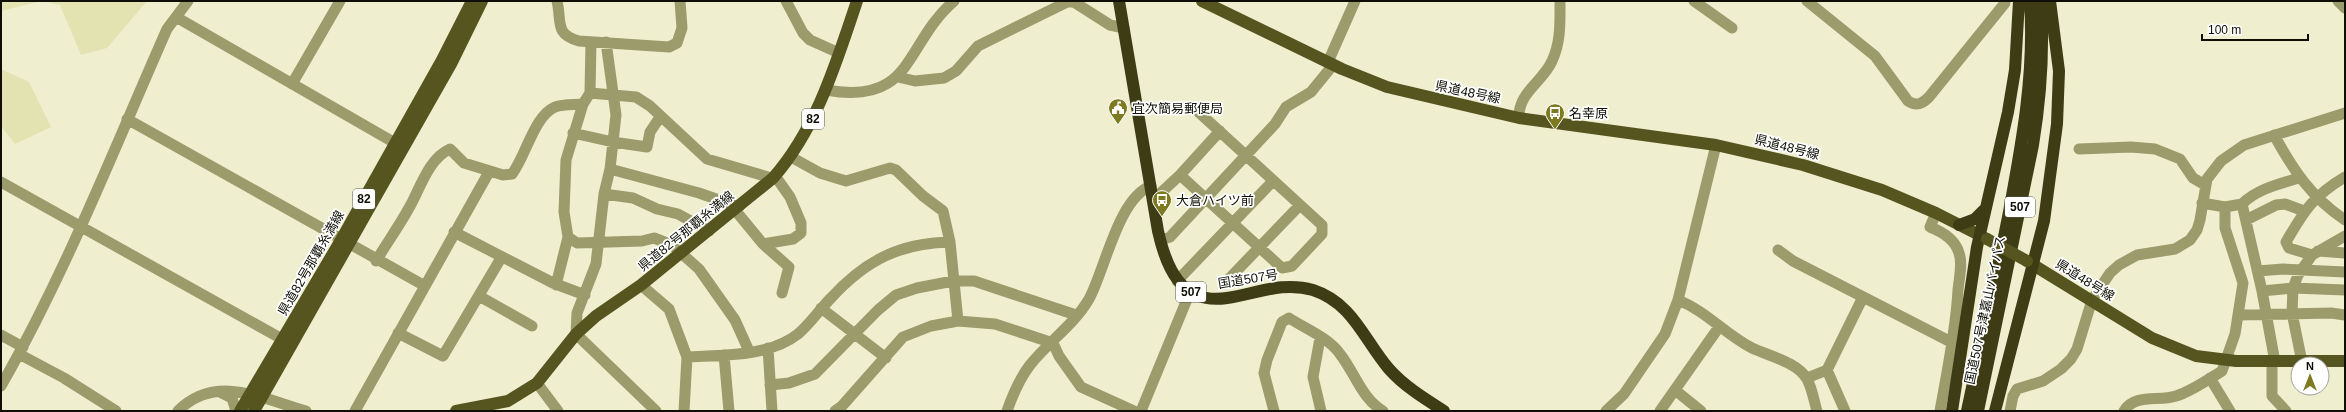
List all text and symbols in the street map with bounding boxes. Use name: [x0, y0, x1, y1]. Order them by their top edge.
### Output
scale bar: [2202, 16, 2308, 42]
text: 100 m: [2208, 23, 2241, 37]
street label: 県道48号線: [1434, 78, 1502, 106]
public building icon: 宜次簡易郵便局: [1107, 97, 1129, 125]
place label: 宜次簡易郵便局: [1132, 101, 1223, 116]
bus stop icon: 名幸原: [1544, 102, 1566, 130]
place label: 名幸原: [1569, 106, 1608, 121]
road number: 82: [802, 109, 824, 129]
street label: 県道48号線: [1753, 132, 1821, 162]
street label: 県道82号那覇糸満線: [635, 188, 737, 274]
road number: 82: [353, 189, 375, 209]
bus stop icon: 大倉ハイツ前: [1151, 189, 1173, 217]
place label: 大倉ハイツ前: [1176, 193, 1254, 208]
road number: 507: [2005, 197, 2035, 217]
street label: 県道82号那覇糸満線: [275, 208, 347, 318]
street label: 国道507号津嘉山バイパス: [1962, 234, 2008, 386]
street label: 県道48号線: [2053, 256, 2117, 304]
street label: 国道507号: [1217, 267, 1279, 291]
road number: 507: [1176, 282, 1206, 302]
north arrow: [2290, 356, 2330, 396]
text: N: [2306, 360, 2314, 372]

